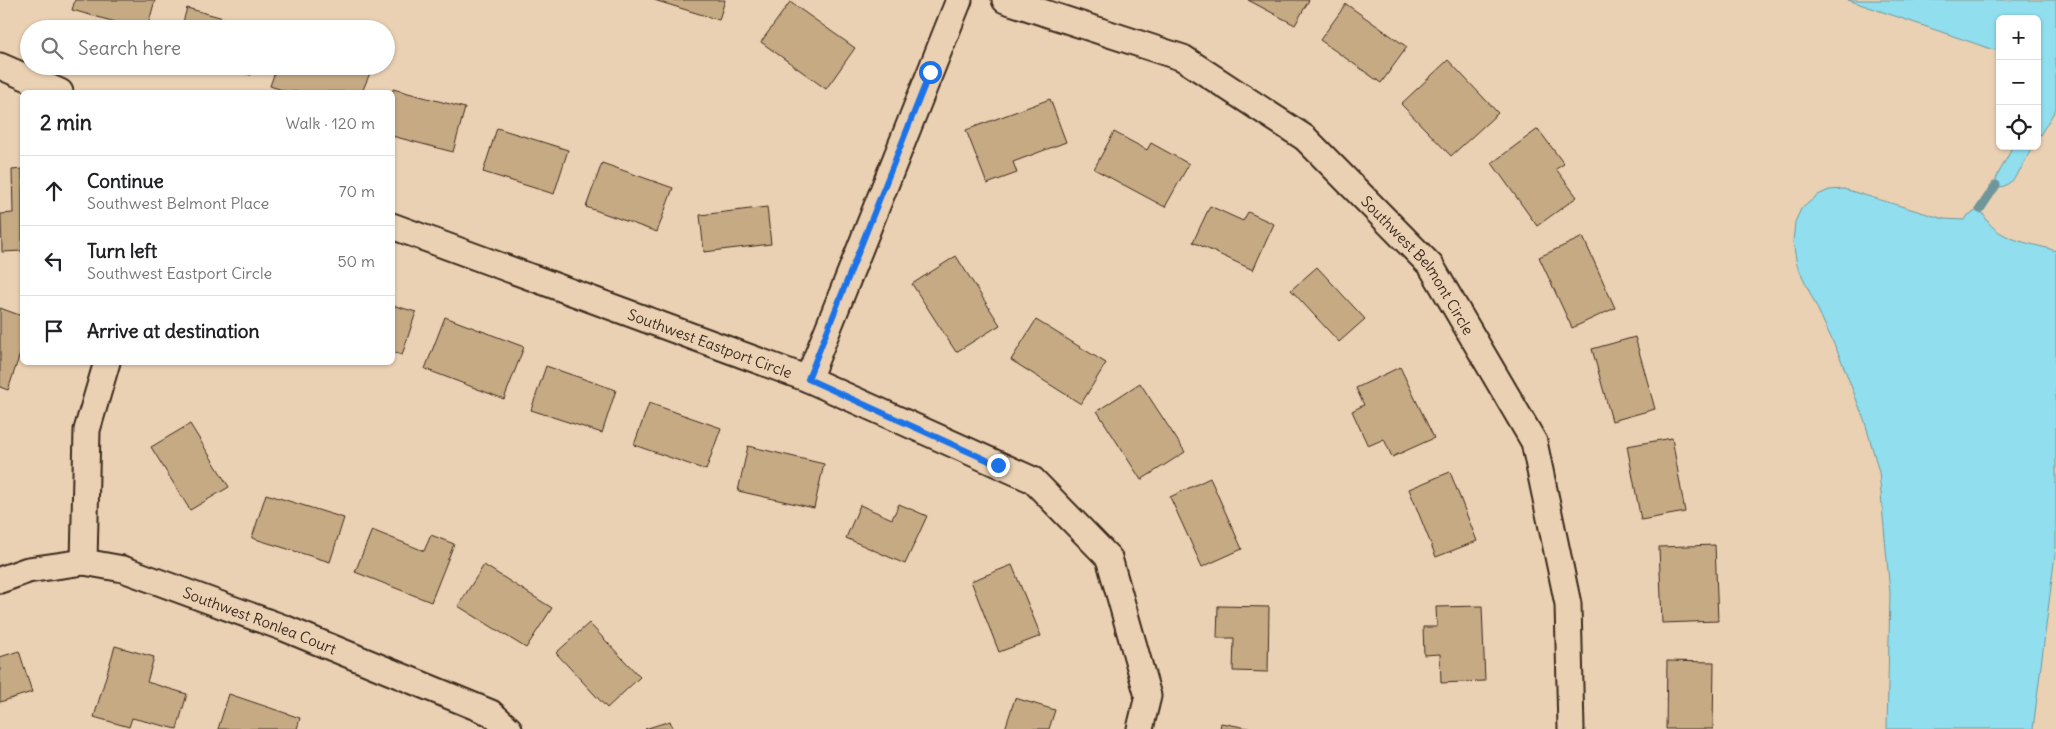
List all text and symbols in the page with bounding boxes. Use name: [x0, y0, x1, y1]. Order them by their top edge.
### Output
map controls: [1996, 15, 2041, 150]
button: +: [1996, 15, 2041, 60]
search box: [20, 20, 395, 75]
icon: search: [38, 34, 66, 62]
text: Search here: [78, 36, 181, 60]
button: −: [1996, 60, 2041, 105]
route start: [919, 61, 942, 84]
button: locate: [1996, 105, 2041, 150]
text: 2 min: [40, 109, 92, 136]
text: Walk · 120 m: [285, 113, 375, 133]
text: Continue: [87, 169, 164, 193]
icon: ahead: [40, 177, 68, 205]
text: 70 m: [339, 181, 375, 201]
street label: Southwest Belmont Circle: [1357, 191, 1478, 338]
text: Southwest Belmont Place: [87, 193, 269, 213]
text: Turn left: [87, 239, 157, 263]
icon: left: [40, 247, 68, 275]
text: 50 m: [337, 251, 375, 271]
text: Southwest Eastport Circle: [87, 263, 272, 283]
street label: Southwest Eastport Circle: [625, 304, 795, 382]
icon: arrive: [40, 317, 68, 345]
text: Arrive at destination: [87, 319, 260, 343]
route end: [987, 454, 1010, 477]
street label: Southwest Ronlea Court: [180, 582, 339, 658]

